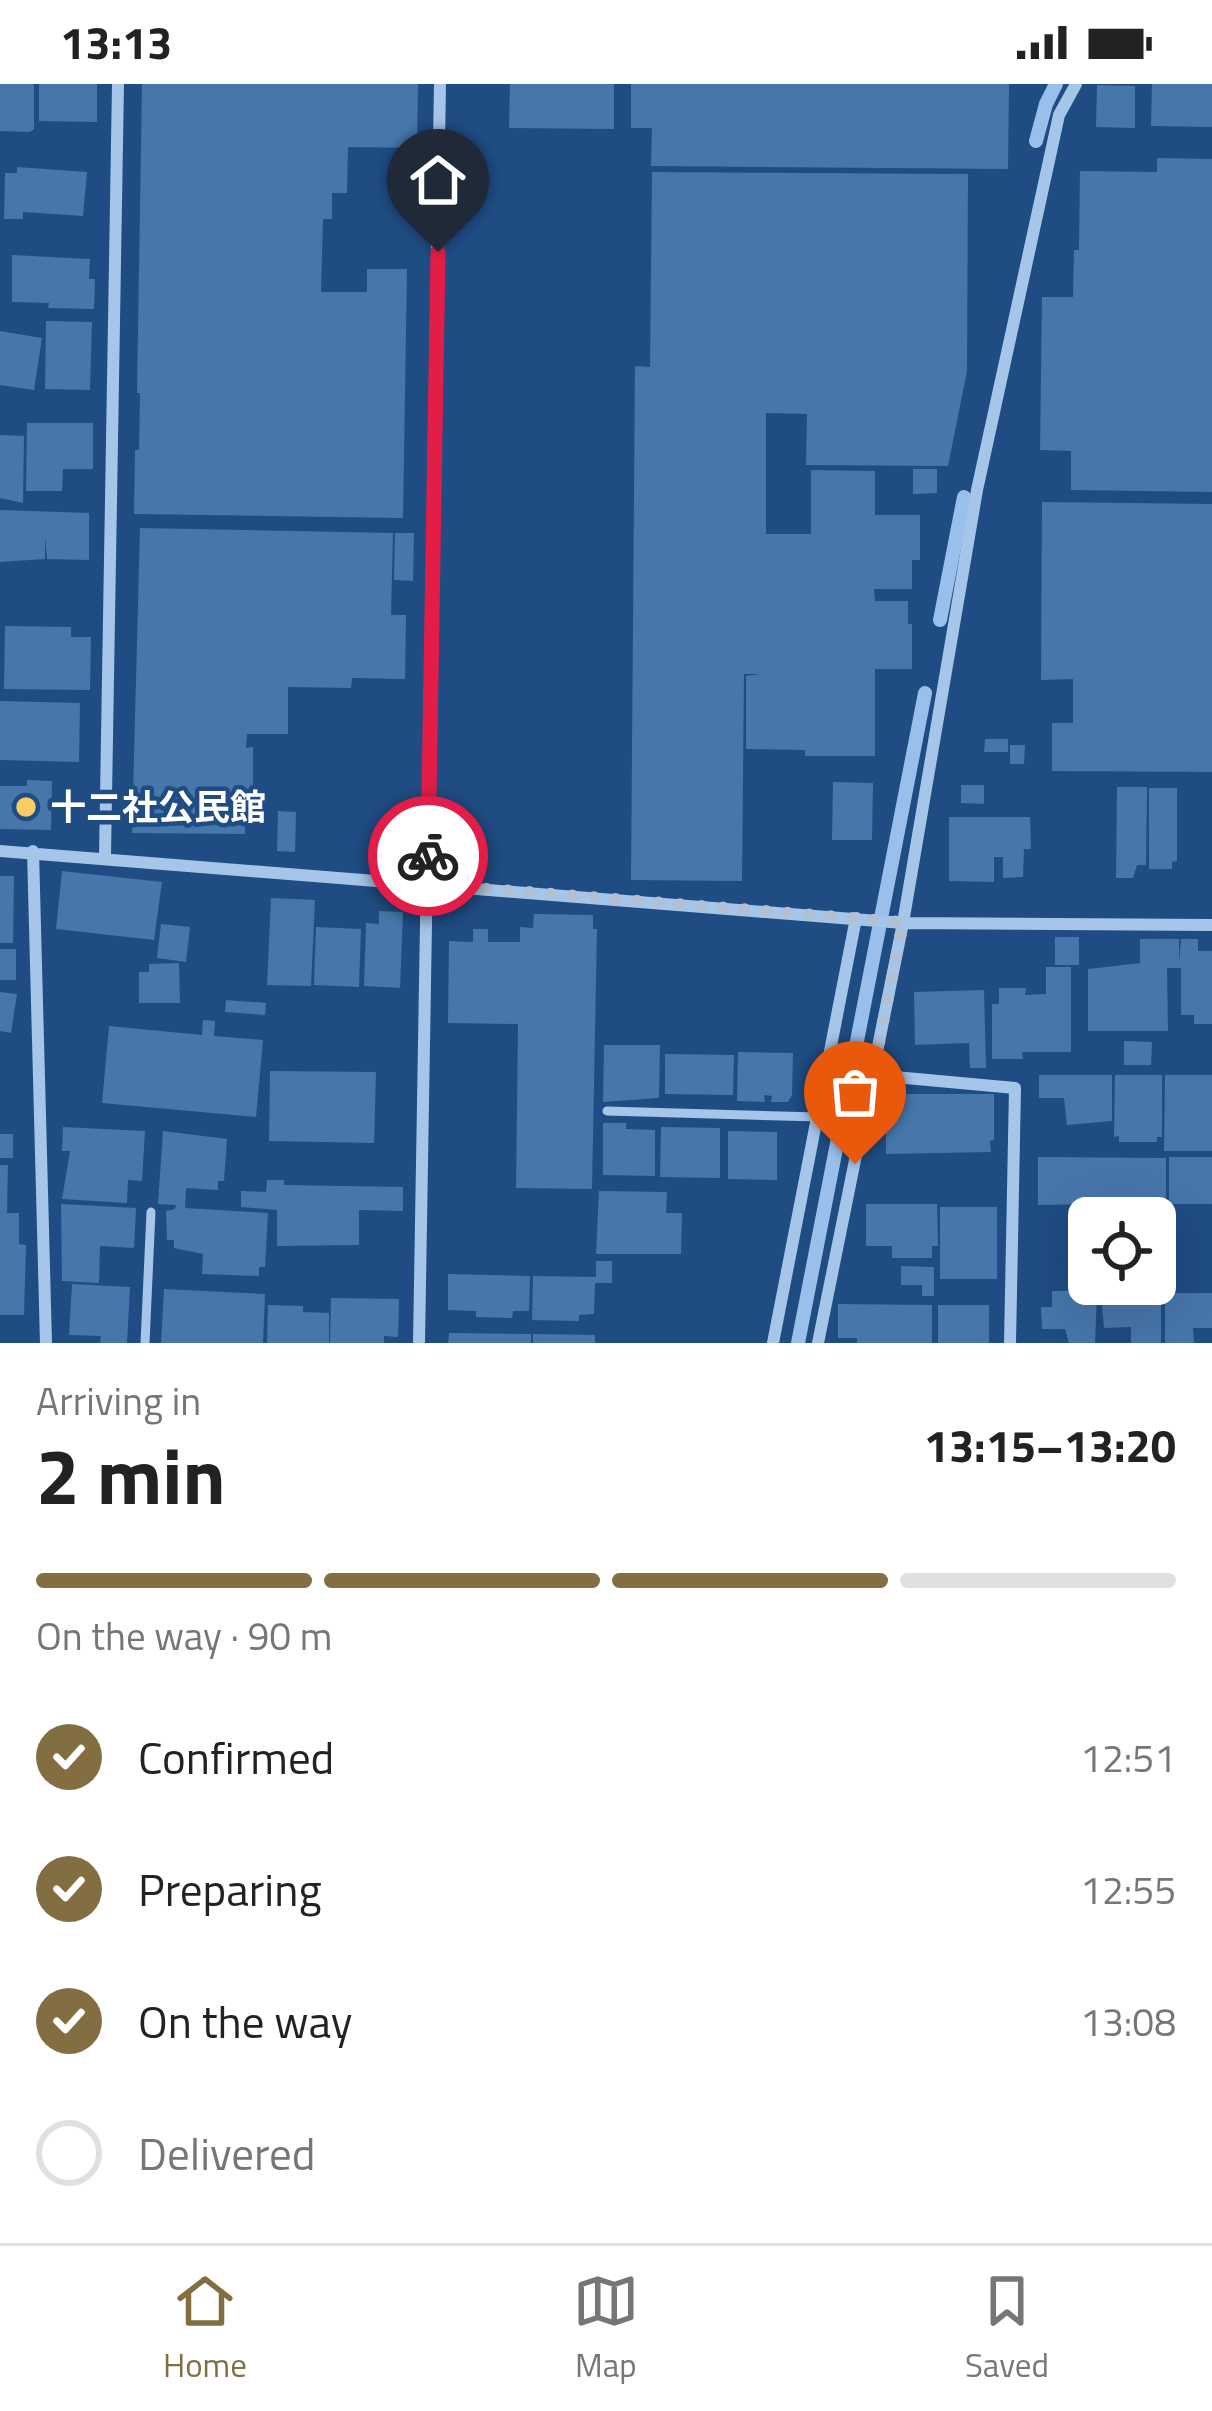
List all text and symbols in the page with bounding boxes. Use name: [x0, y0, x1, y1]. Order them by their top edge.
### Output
text: 13:13: [60, 8, 172, 76]
pin: [387, 129, 489, 252]
icon: home: [405, 147, 471, 213]
place label: 十二社公民館: [50, 779, 266, 834]
marker: 十二社公民館: [13, 794, 39, 820]
courier: [368, 796, 488, 916]
icon: bike: [395, 823, 461, 889]
pin: [804, 1041, 906, 1164]
icon: bag: [822, 1059, 888, 1125]
map controls: [1068, 1197, 1176, 1305]
button: locate: [1068, 1197, 1176, 1305]
text: Arriving in: [36, 1371, 201, 1430]
text: 13:15–13:20: [924, 1411, 1176, 1479]
text: 2 min: [36, 1416, 226, 1534]
text: On the way · 90 m: [36, 1606, 332, 1665]
text: Confirmed: [138, 1723, 334, 1791]
icon: check: [36, 1724, 102, 1790]
text: 12:51: [1080, 1728, 1176, 1787]
text: Preparing: [138, 1855, 322, 1923]
icon: check: [36, 1856, 102, 1922]
text: 12:55: [1080, 1860, 1176, 1919]
text: On the way: [138, 1987, 352, 2055]
icon: check: [36, 1988, 102, 2054]
text: 13:08: [1080, 1992, 1176, 2051]
text: Delivered: [138, 2119, 316, 2187]
tab: Home: [163, 2268, 247, 2390]
tab: Map: [573, 2268, 639, 2390]
tab: Saved: [965, 2268, 1049, 2390]

